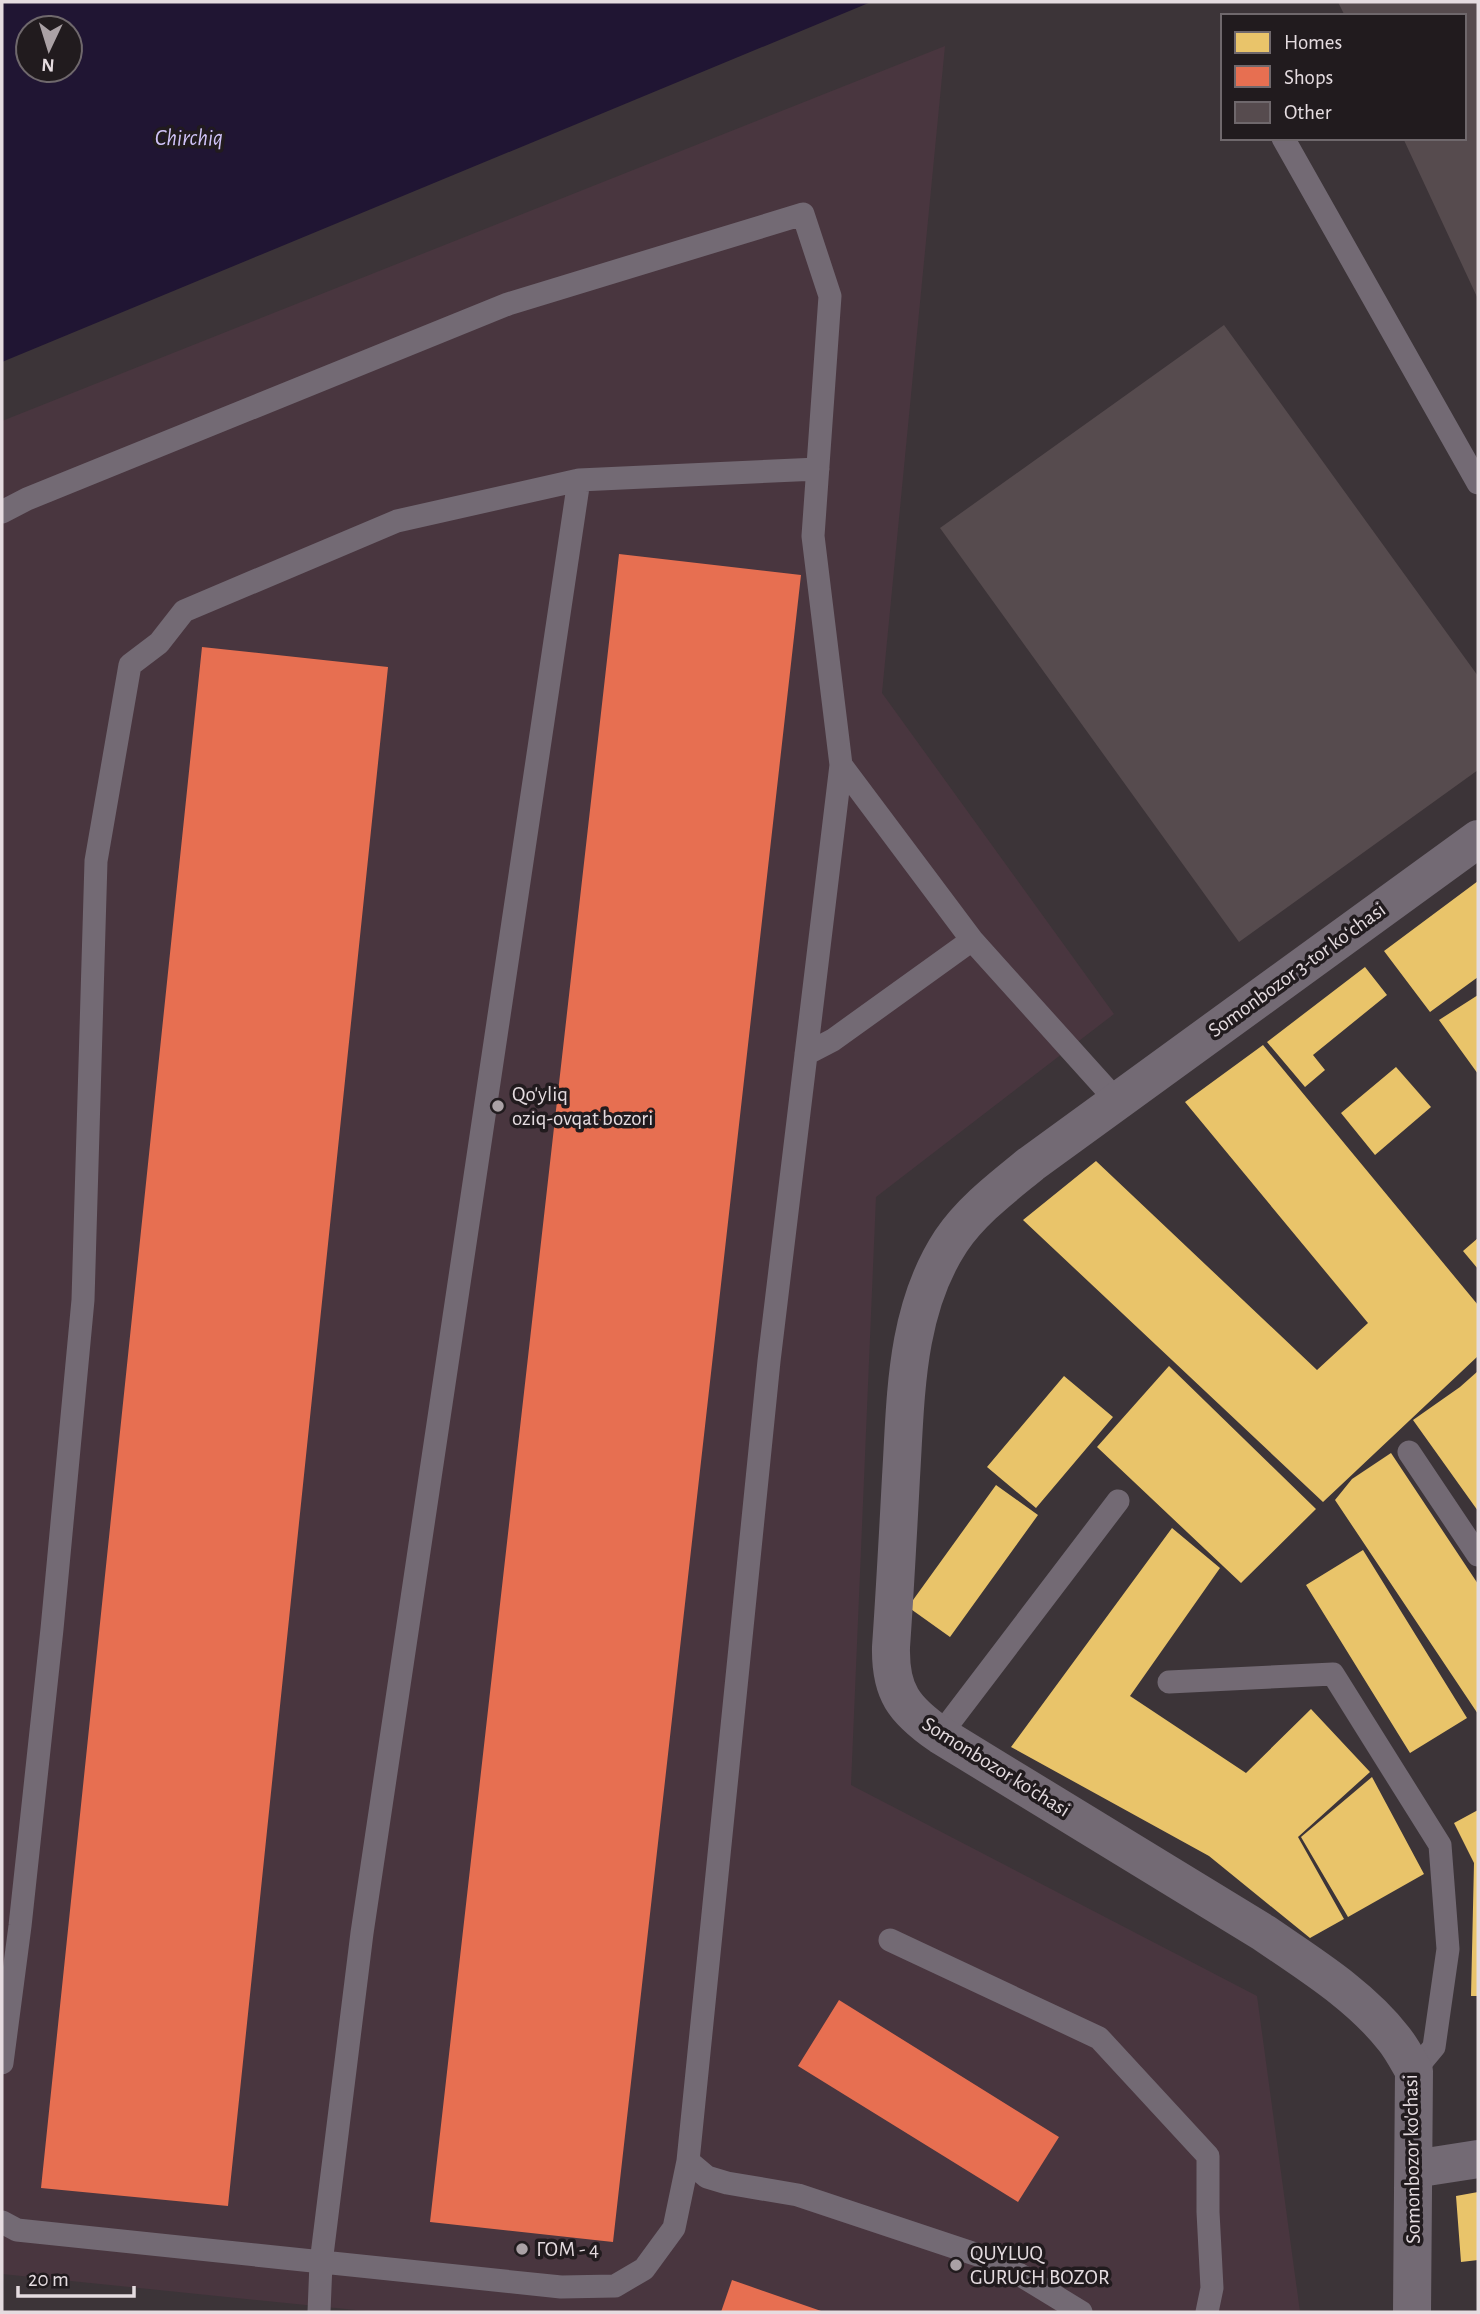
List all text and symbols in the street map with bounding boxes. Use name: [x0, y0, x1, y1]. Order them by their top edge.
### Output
north arrow: [14, 14, 84, 84]
legend: [1221, 14, 1466, 140]
text: Homes: [1284, 32, 1342, 53]
text: N: [41, 55, 55, 74]
text: Shops: [1284, 67, 1333, 88]
text: Other: [1284, 102, 1332, 123]
water label: Chirchiq: [155, 127, 223, 150]
street label: Somonbozor 3-tor koʻchasi: [1205, 899, 1389, 1041]
place label: Qo'yliq oziq-ovqat bozori: [512, 1084, 653, 1129]
marker: Qo'yliq oziq-ovqat bozori: [490, 1098, 506, 1114]
street label: Somonbozor ko'chasi: [919, 1713, 1073, 1821]
street label: Somonbozor ko'chasi: [1400, 2074, 1424, 2244]
place label: ГОМ - 4: [536, 2239, 599, 2260]
marker: ГОМ - 4: [514, 2241, 530, 2257]
place label: QUYLUQ GURUCH BOZOR: [970, 2243, 1110, 2288]
scale bar: [18, 2254, 133, 2298]
marker: QUYLUQ GURUCH BOZOR: [948, 2257, 964, 2273]
text: 20 m: [28, 2269, 69, 2290]

